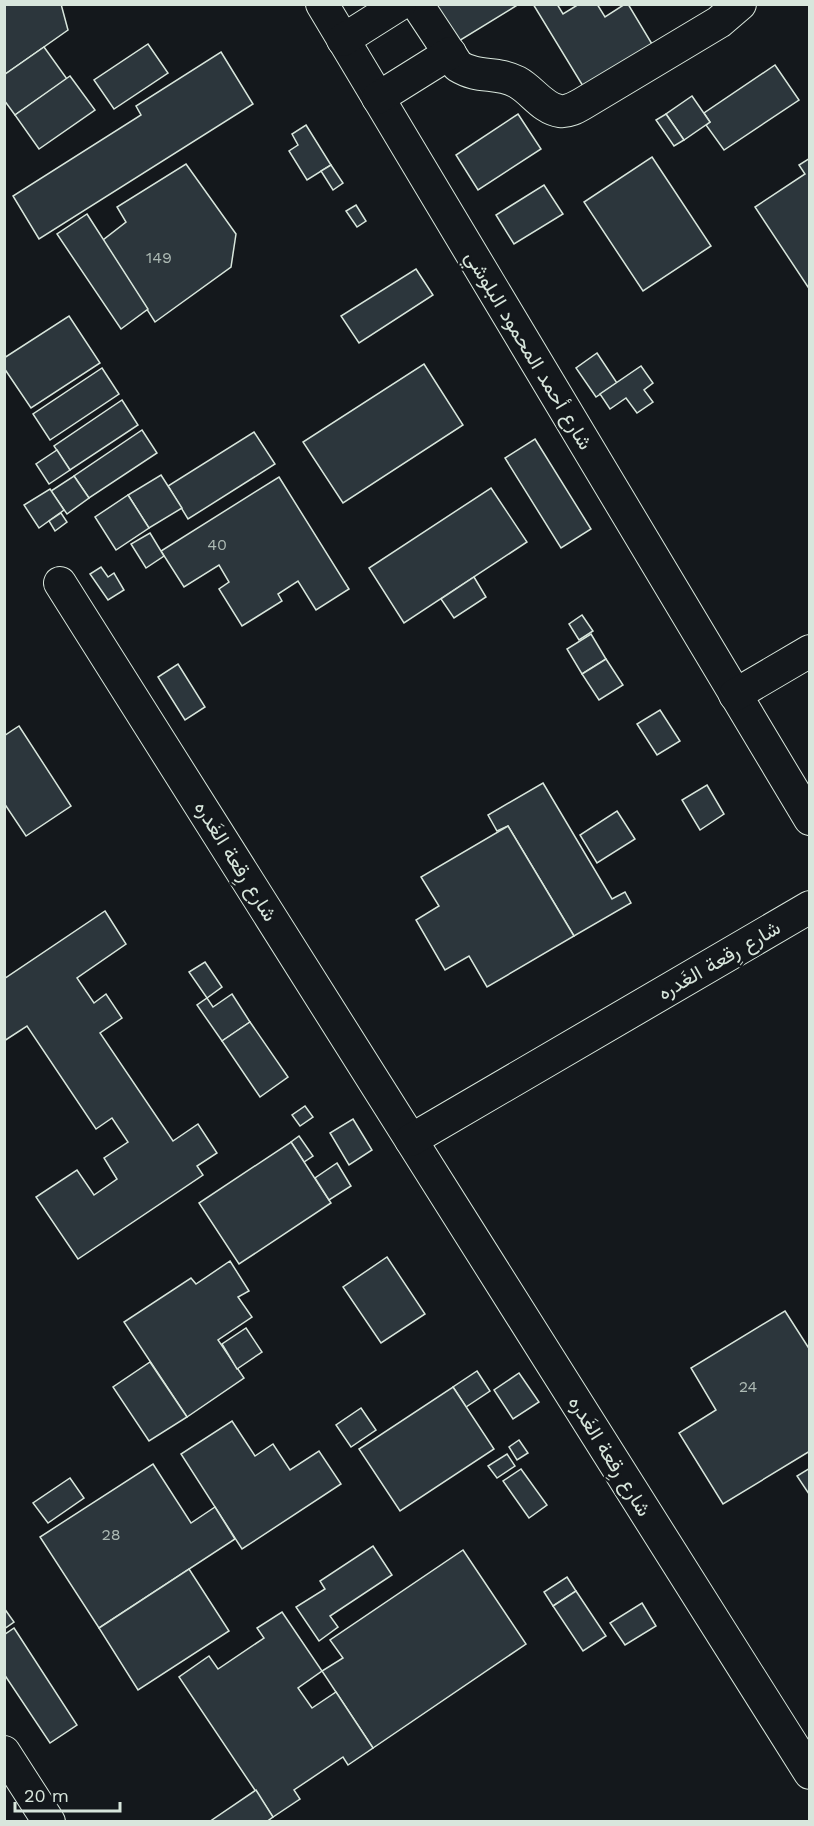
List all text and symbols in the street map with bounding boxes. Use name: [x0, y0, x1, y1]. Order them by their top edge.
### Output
street label: شارع أحمد المحمود البلوشي: [456, 246, 598, 456]
house number: 149: [146, 248, 172, 267]
house number: 40: [207, 535, 227, 554]
street label: شارع رِقعة الغَدره: [186, 796, 283, 928]
street label: شارع رِقعة الغَدره: [654, 915, 786, 1008]
house number: 24: [739, 1377, 758, 1396]
street label: شارع رِقعة الغَدره: [560, 1391, 657, 1523]
house number: 28: [101, 1525, 121, 1544]
scale bar: [15, 1775, 120, 1813]
text: 20 m: [24, 1785, 69, 1806]

